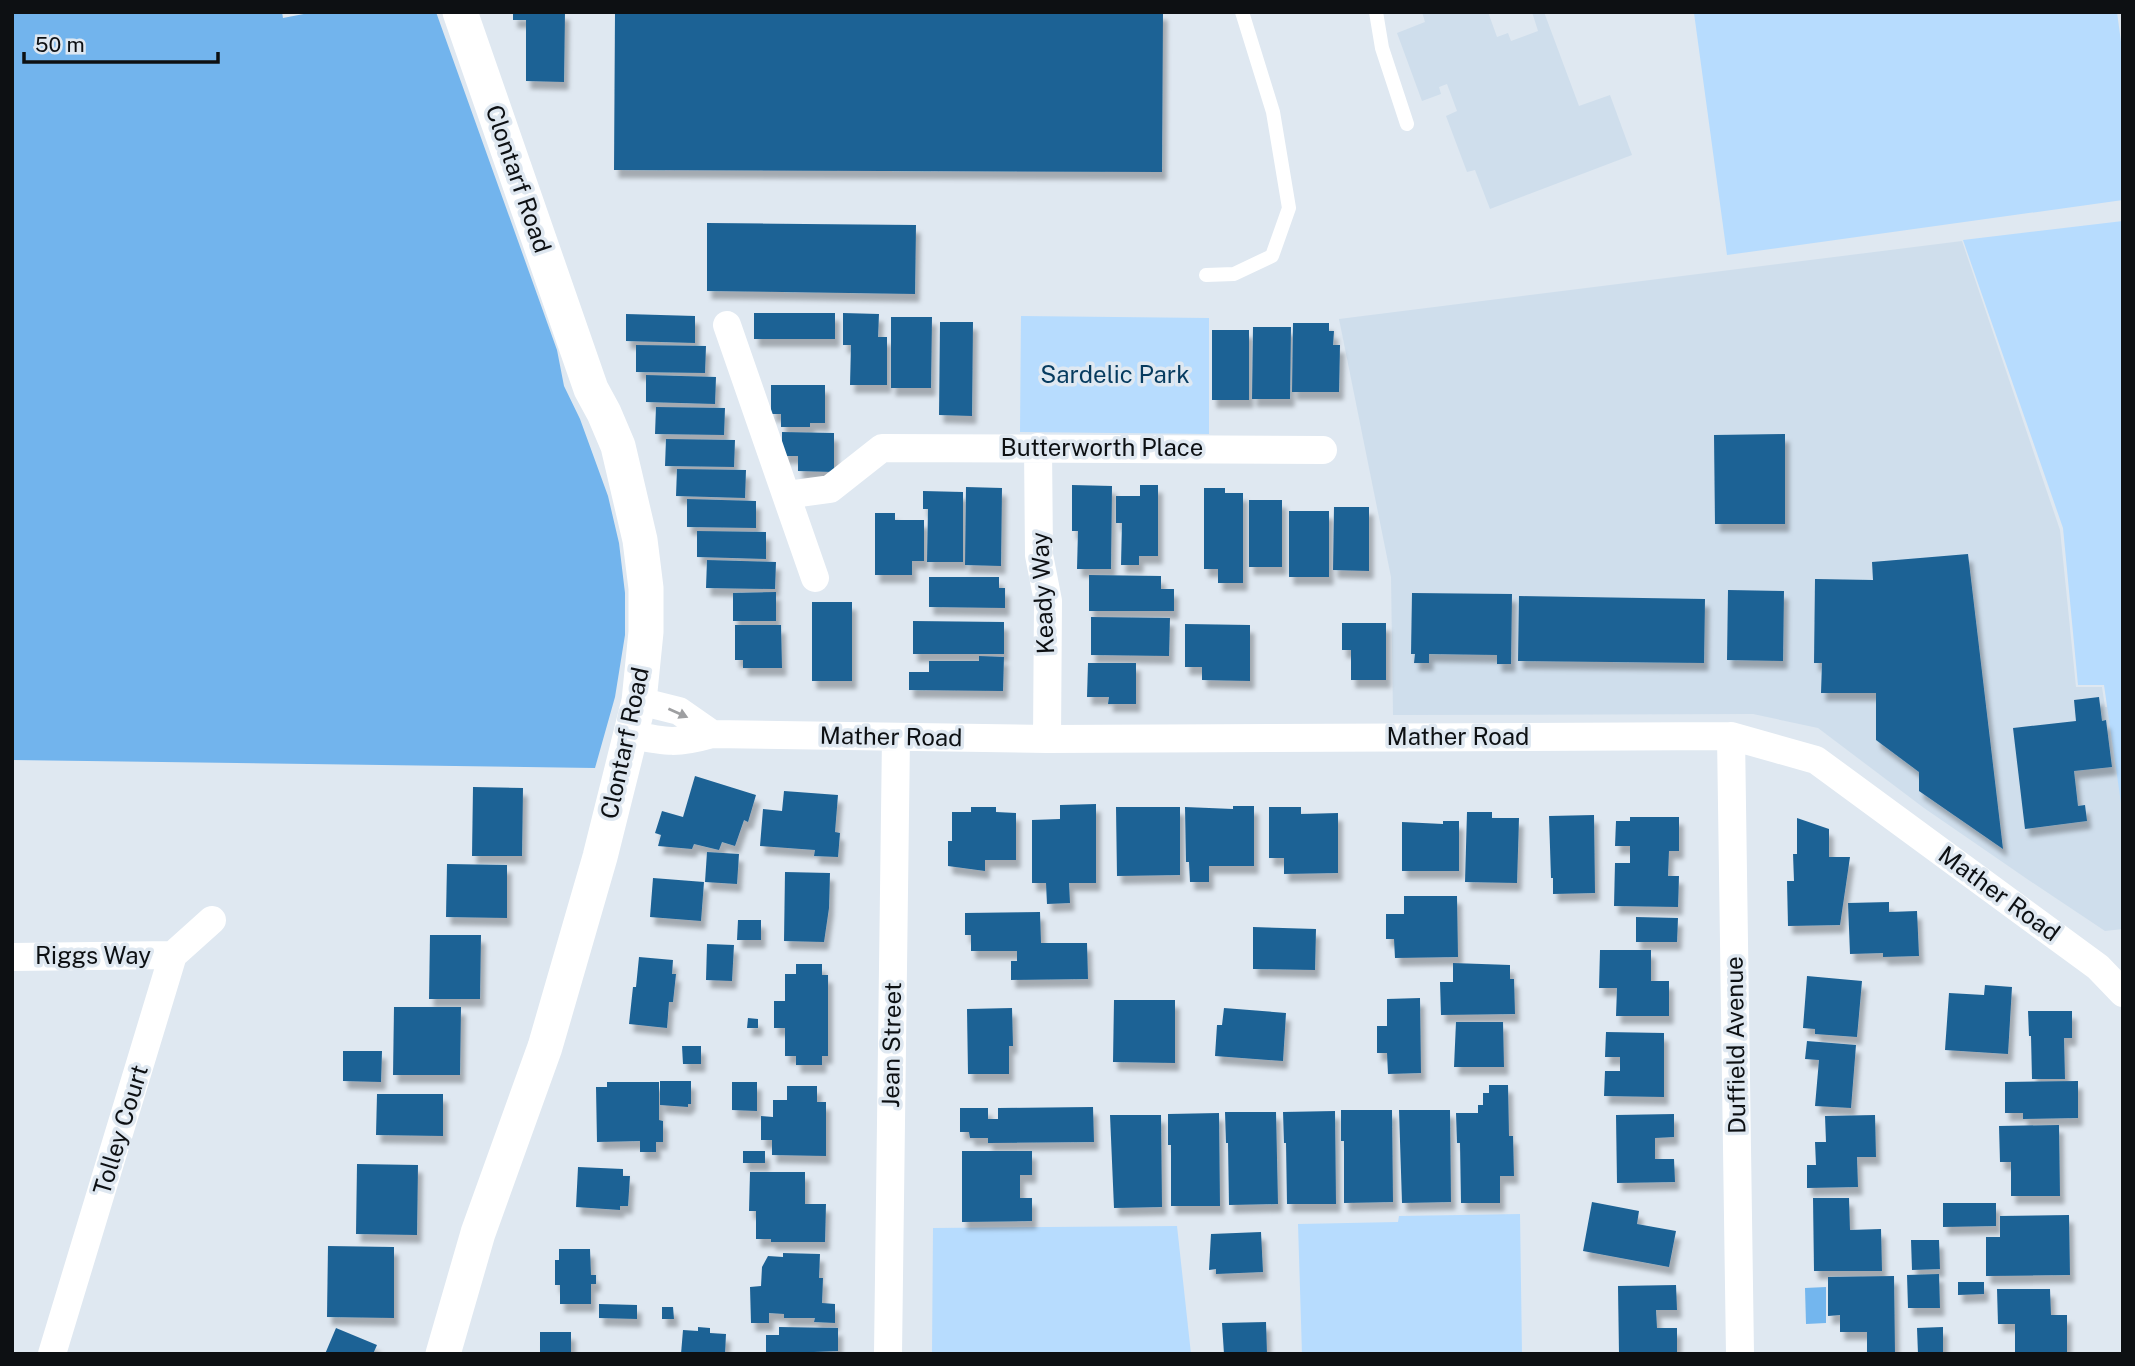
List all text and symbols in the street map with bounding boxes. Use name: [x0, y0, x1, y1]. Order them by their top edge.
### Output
scale bar: [24, 21, 219, 65]
text: 50 m: [35, 32, 85, 57]
street label: Clontarf Road: [481, 101, 557, 256]
park label: Sardelic Park: [1040, 360, 1190, 388]
street label: Butterworth Place: [1001, 433, 1203, 461]
street label: Keady Way: [1025, 531, 1059, 655]
street label: Clontarf Road: [594, 664, 654, 821]
one-way arrow: [668, 707, 688, 719]
street label: Mather Road: [819, 721, 963, 751]
street label: Mather Road: [1387, 722, 1529, 750]
street label: Mather Road: [1934, 840, 2066, 946]
street label: Riggs Way: [35, 941, 151, 969]
street label: Duffield Avenue: [1719, 956, 1751, 1134]
street label: Jean Street: [876, 982, 906, 1108]
street label: Tolley Court: [87, 1061, 153, 1198]

